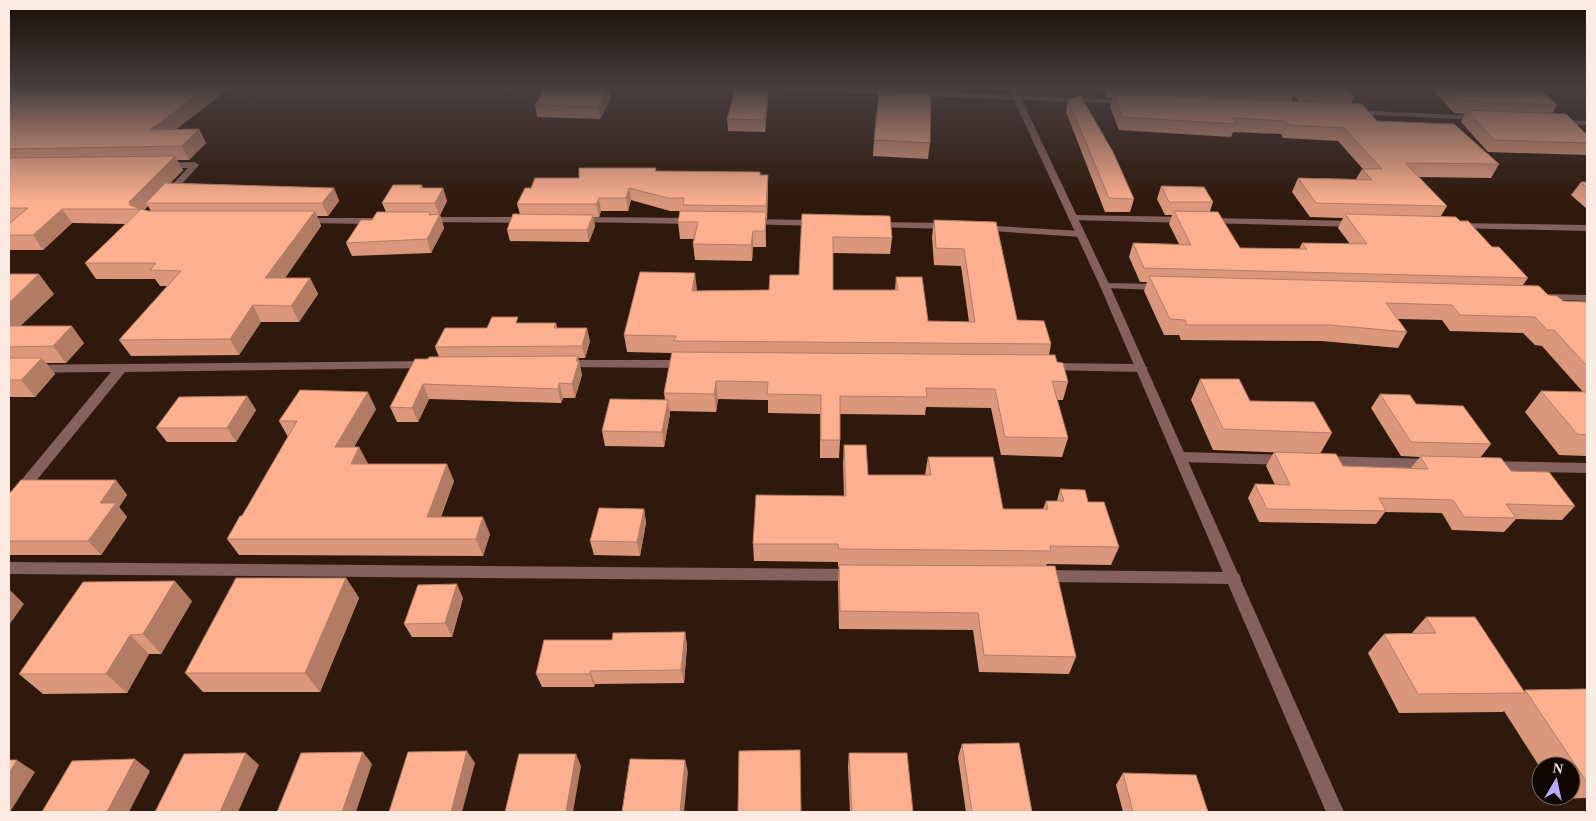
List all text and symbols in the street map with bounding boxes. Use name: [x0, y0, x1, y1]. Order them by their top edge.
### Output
north arrow: [1531, 756, 1581, 806]
text: N: [1552, 760, 1564, 777]

